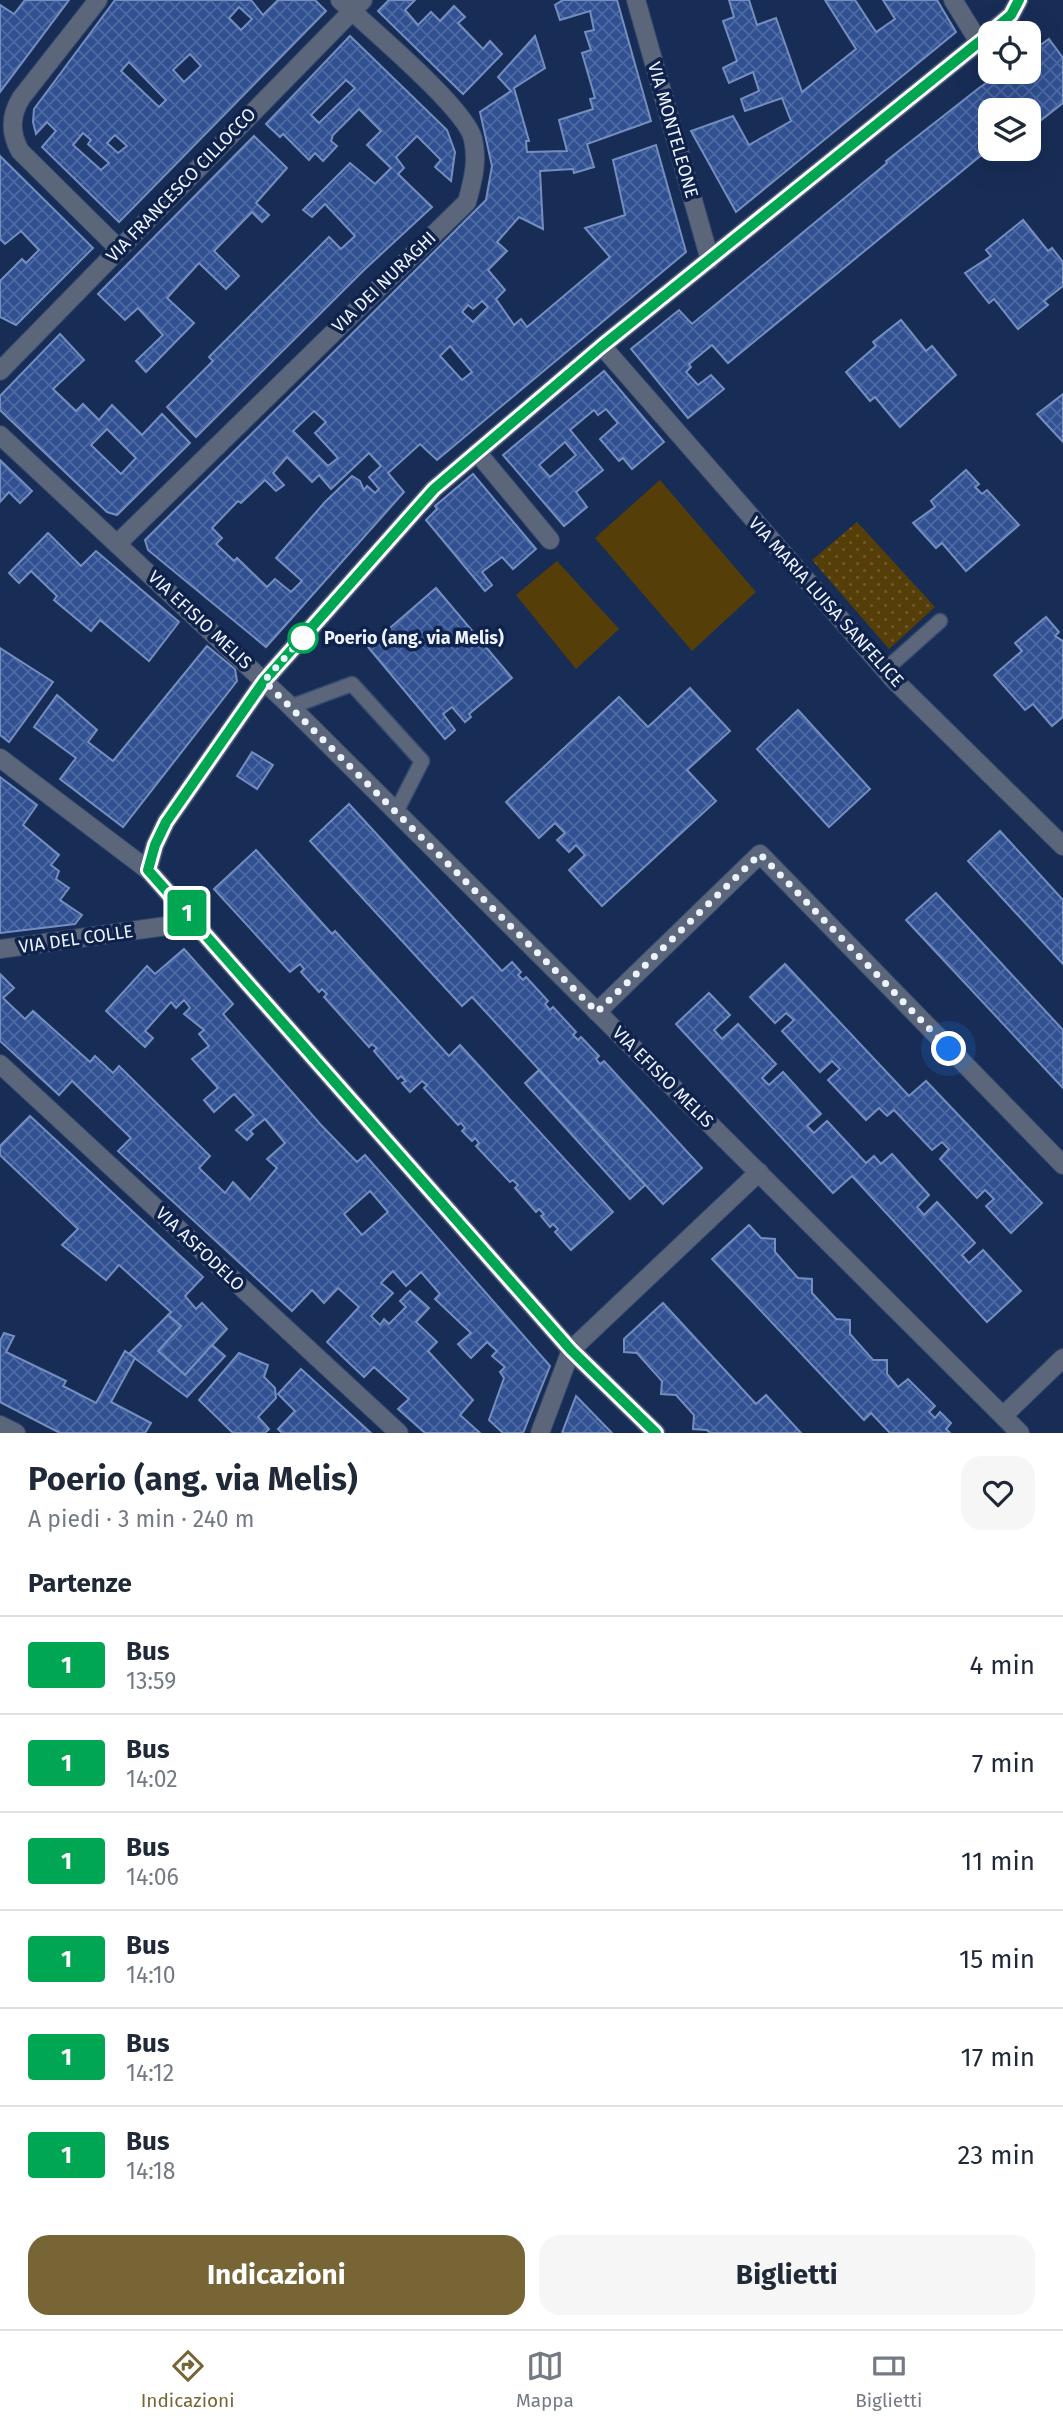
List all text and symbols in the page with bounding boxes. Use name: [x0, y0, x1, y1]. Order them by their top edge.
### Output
map controls: [978, 21, 1041, 161]
button: locate: [978, 21, 1041, 84]
street label: VIA MONTELEONE: [643, 59, 703, 201]
button: layers: [978, 98, 1041, 161]
street label: VIA FRANCESCO CILLOCCO: [102, 103, 260, 267]
street label: VIA DEI NURAGHI: [327, 227, 441, 337]
street label: VIA MARIA LUISA SANFELICE: [744, 512, 908, 692]
street label: VIA EFISIO MELIS: [143, 566, 257, 674]
marker: Poerio (ang. via Melis): [288, 623, 318, 653]
place label: Poerio (ang. via Melis): [324, 627, 504, 649]
line badge: 1: [164, 890, 210, 936]
text: 1: [181, 899, 193, 927]
street label: VIA DEL COLLE: [17, 920, 135, 958]
street label: VIA EFISIO MELIS: [608, 1022, 718, 1132]
your location: [931, 1031, 966, 1066]
street label: VIA ASFODELO: [151, 1202, 249, 1296]
button: heart: [961, 1456, 1035, 1530]
text: Poerio (ang. via Melis): [28, 1459, 358, 1499]
text: A piedi · 3 min · 240 m: [28, 1505, 255, 1533]
text: Partenze: [28, 1568, 132, 1599]
text: Bus: [126, 1636, 169, 1667]
text: 4 min: [969, 1650, 1035, 1681]
text: 1: [61, 1651, 72, 1679]
text: 13:59: [126, 1667, 176, 1695]
text: Bus: [126, 1734, 169, 1765]
text: 7 min: [972, 1748, 1035, 1779]
text: 1: [61, 1749, 72, 1777]
text: 14:02: [126, 1765, 178, 1793]
text: Bus: [126, 1832, 169, 1863]
text: 11 min: [961, 1846, 1035, 1877]
text: 1: [61, 1847, 72, 1875]
text: 14:06: [126, 1863, 179, 1891]
text: Bus: [126, 1930, 169, 1961]
text: 15 min: [959, 1944, 1035, 1975]
text: 1: [61, 1945, 72, 1973]
text: 14:10: [126, 1961, 176, 1989]
text: Bus: [126, 2028, 169, 2059]
text: 17 min: [960, 2042, 1035, 2073]
text: 1: [61, 2043, 72, 2071]
text: 14:12: [126, 2059, 174, 2087]
text: Bus: [126, 2126, 169, 2157]
text: 23 min: [958, 2140, 1035, 2171]
text: 1: [61, 2141, 72, 2169]
text: 14:18: [126, 2157, 175, 2185]
button: Indicazioni: [28, 2235, 525, 2315]
button: Biglietti: [539, 2235, 1035, 2315]
tab: Indicazioni: [141, 2347, 235, 2412]
tab: Mappa: [516, 2347, 574, 2412]
tab: Biglietti: [855, 2347, 922, 2412]

